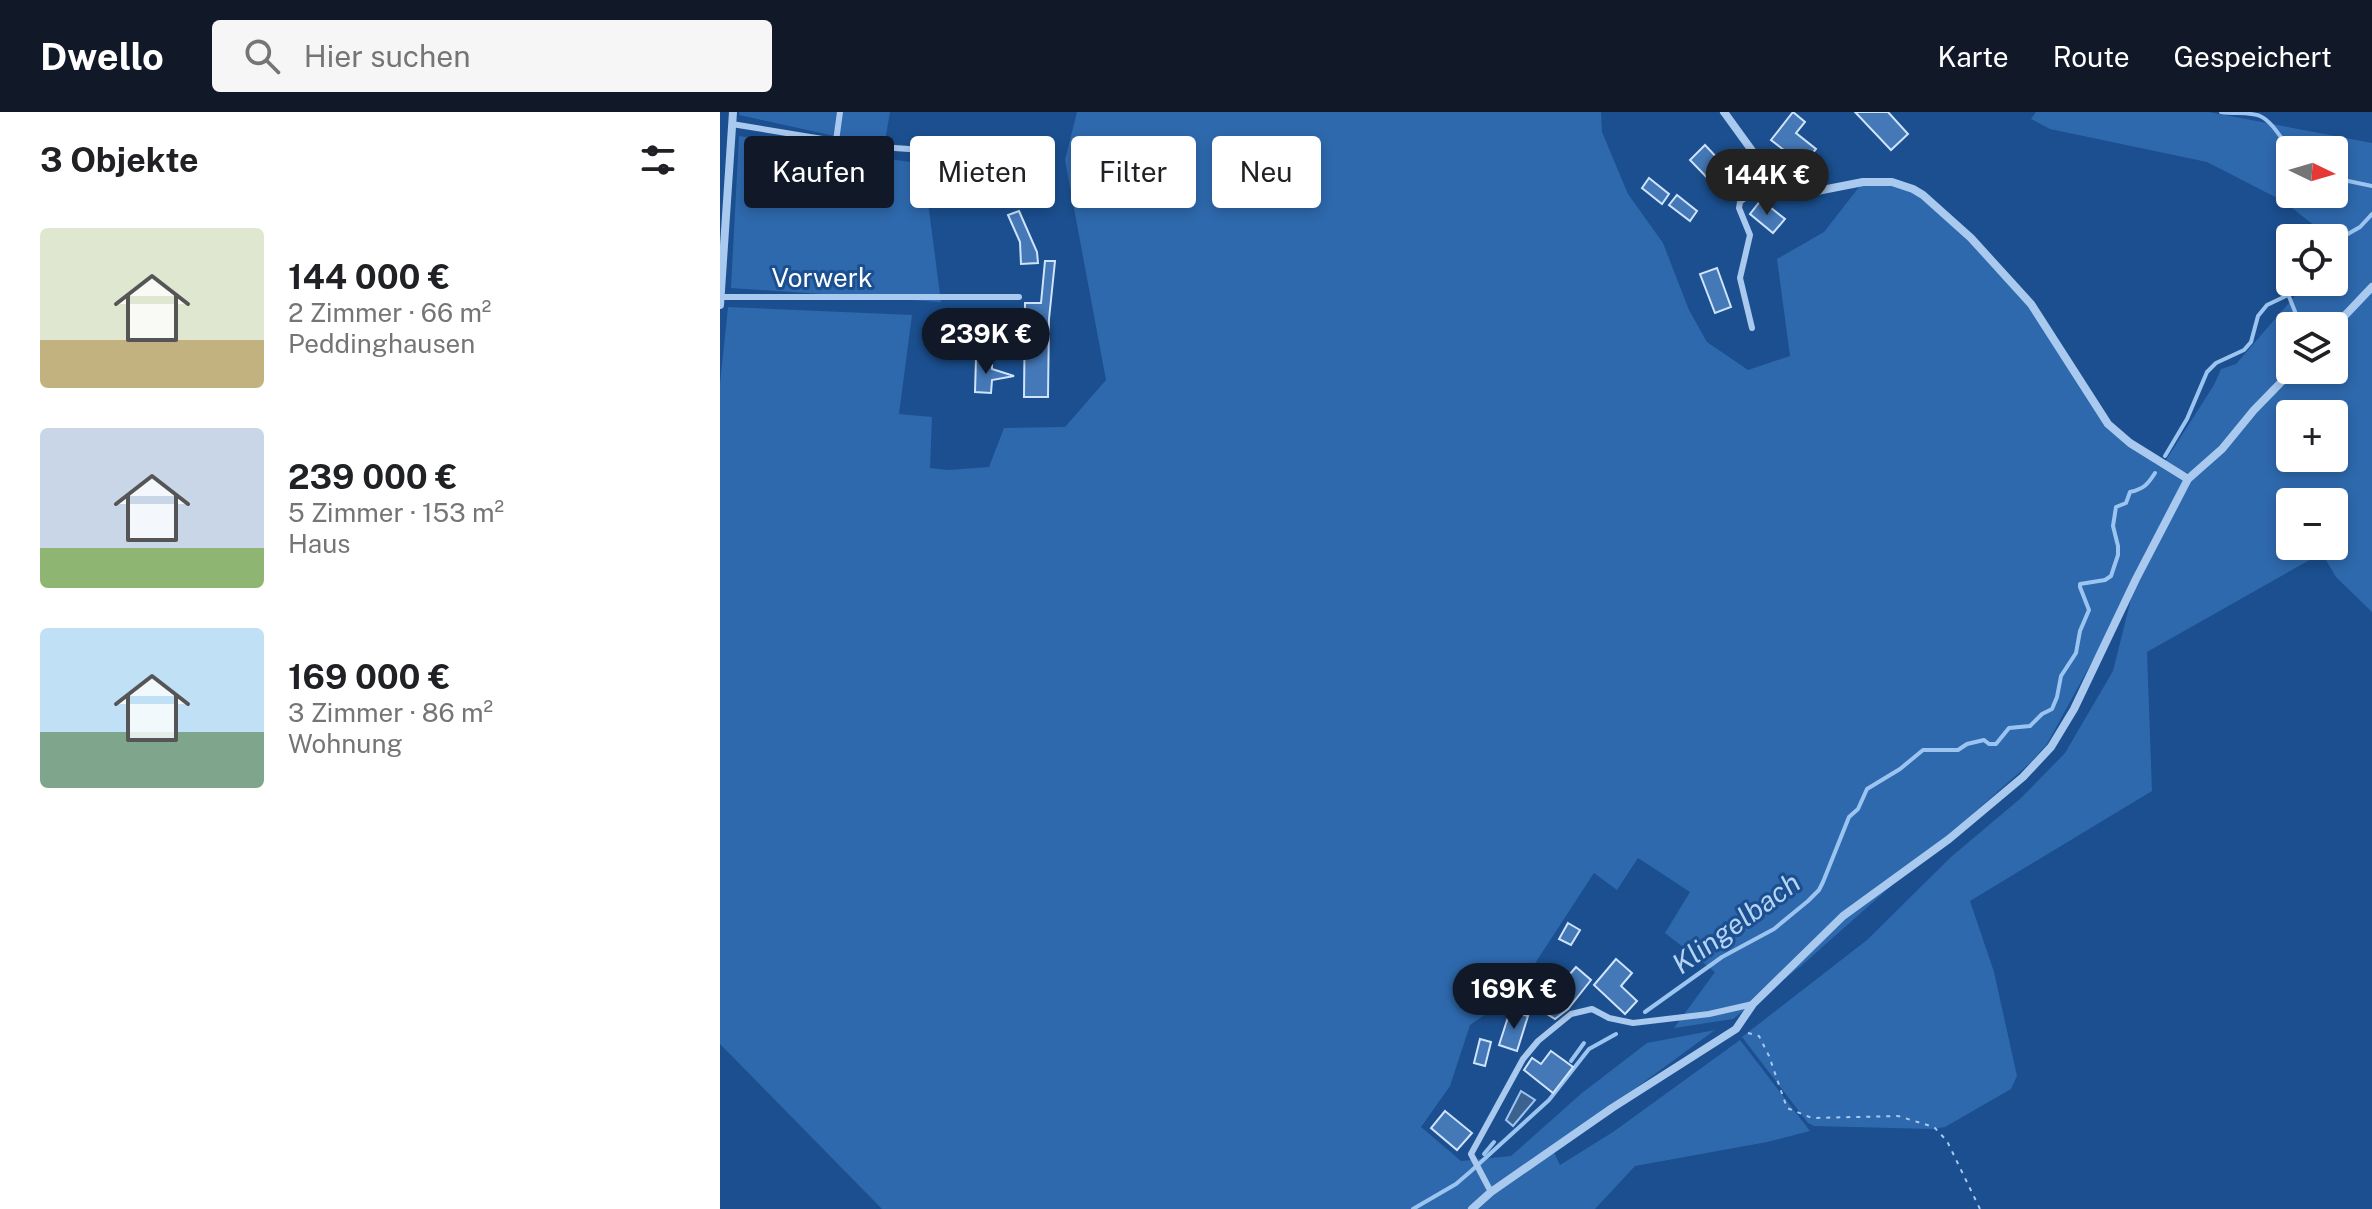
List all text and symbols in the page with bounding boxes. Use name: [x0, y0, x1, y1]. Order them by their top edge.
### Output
search box: [212, 20, 772, 92]
text: Dwello: [40, 34, 164, 79]
icon: search: [240, 34, 284, 78]
text: Hier suchen: [304, 38, 471, 74]
text: Karte: [1937, 40, 2009, 73]
text: Route: [2053, 40, 2130, 73]
text: Gespeichert: [2174, 40, 2332, 73]
chip: Kaufen: [744, 136, 894, 208]
chip: Mieten: [910, 136, 1055, 208]
chip: Filter: [1071, 136, 1196, 208]
chip: Neu: [1212, 136, 1321, 208]
north arrow: [2276, 136, 2348, 208]
map controls: [2276, 136, 2348, 560]
icon: filters: [636, 138, 680, 182]
text: 3 Objekte: [40, 140, 199, 180]
pin: 144K €: [1702, 149, 1832, 217]
text: 144K €: [1724, 159, 1810, 190]
button: locate: [2276, 224, 2348, 296]
text: 144 000 €: [288, 257, 450, 297]
icon: home: [104, 260, 200, 356]
street label: Vorwerk: [771, 262, 873, 293]
text: 2 Zimmer · 66 m²: [288, 297, 491, 328]
pin: 239K €: [921, 308, 1051, 376]
button: layers: [2276, 312, 2348, 384]
text: 239K €: [940, 318, 1032, 349]
text: Peddinghausen: [288, 328, 475, 359]
button: +: [2276, 400, 2348, 472]
text: 239 000 €: [288, 457, 458, 497]
icon: home: [104, 460, 200, 556]
button: −: [2276, 488, 2348, 560]
text: 5 Zimmer · 153 m²: [288, 497, 504, 528]
text: Haus: [288, 528, 350, 559]
text: 169 000 €: [288, 657, 450, 697]
icon: home: [104, 660, 200, 756]
text: 3 Zimmer · 86 m²: [288, 697, 493, 728]
text: Wohnung: [288, 728, 403, 759]
water label: Klingelbach: [1665, 865, 1806, 980]
pin: 169K €: [1449, 963, 1579, 1031]
text: 169K €: [1471, 973, 1557, 1004]

